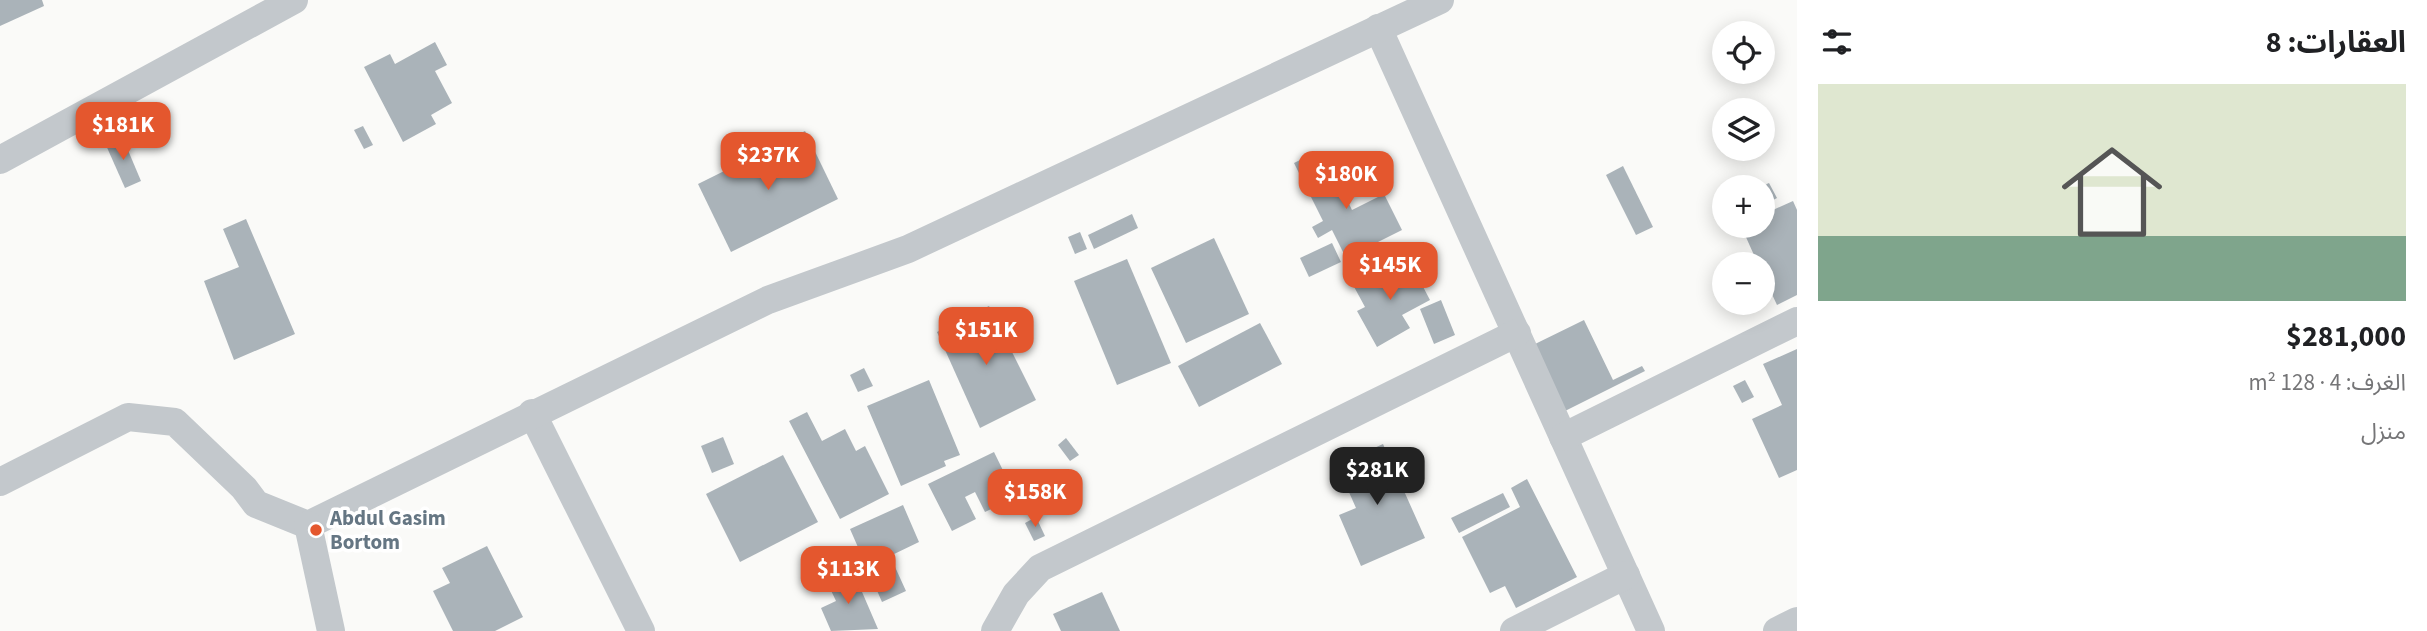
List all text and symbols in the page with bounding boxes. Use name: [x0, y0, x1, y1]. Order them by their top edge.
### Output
map controls: [1712, 21, 1775, 315]
button: locate: [1712, 21, 1775, 84]
text: العقارات: 8: [2266, 21, 2406, 64]
icon: filters: [1818, 23, 1856, 61]
button: layers: [1712, 98, 1775, 161]
pin: $181K: [74, 102, 172, 162]
text: $181K: [92, 108, 154, 141]
icon: home: [2049, 129, 2175, 255]
pin: $237K: [719, 132, 817, 192]
text: $237K: [737, 138, 799, 171]
pin: $180K: [1297, 152, 1395, 211]
text: $180K: [1315, 157, 1377, 190]
button: +: [1712, 175, 1775, 238]
pin: $145K: [1341, 243, 1439, 302]
text: $145K: [1359, 248, 1421, 281]
button: −: [1712, 252, 1775, 315]
pin: $151K: [937, 308, 1035, 367]
text: $151K: [955, 313, 1017, 346]
text: $281,000: [2286, 315, 2406, 358]
text: الغرف: 4 · 128 m²: [2248, 366, 2406, 399]
text: منزل: [2361, 415, 2406, 448]
pin: $281K: [1328, 448, 1426, 507]
text: $281K: [1346, 453, 1408, 486]
pin: $158K: [986, 470, 1084, 529]
text: $158K: [1004, 475, 1066, 508]
place label: Abdul Gasim Bortom: [329, 503, 446, 557]
marker: Abdul Gasim Bortom: [308, 522, 324, 538]
pin: $113K: [799, 546, 897, 606]
text: $113K: [817, 552, 879, 585]

